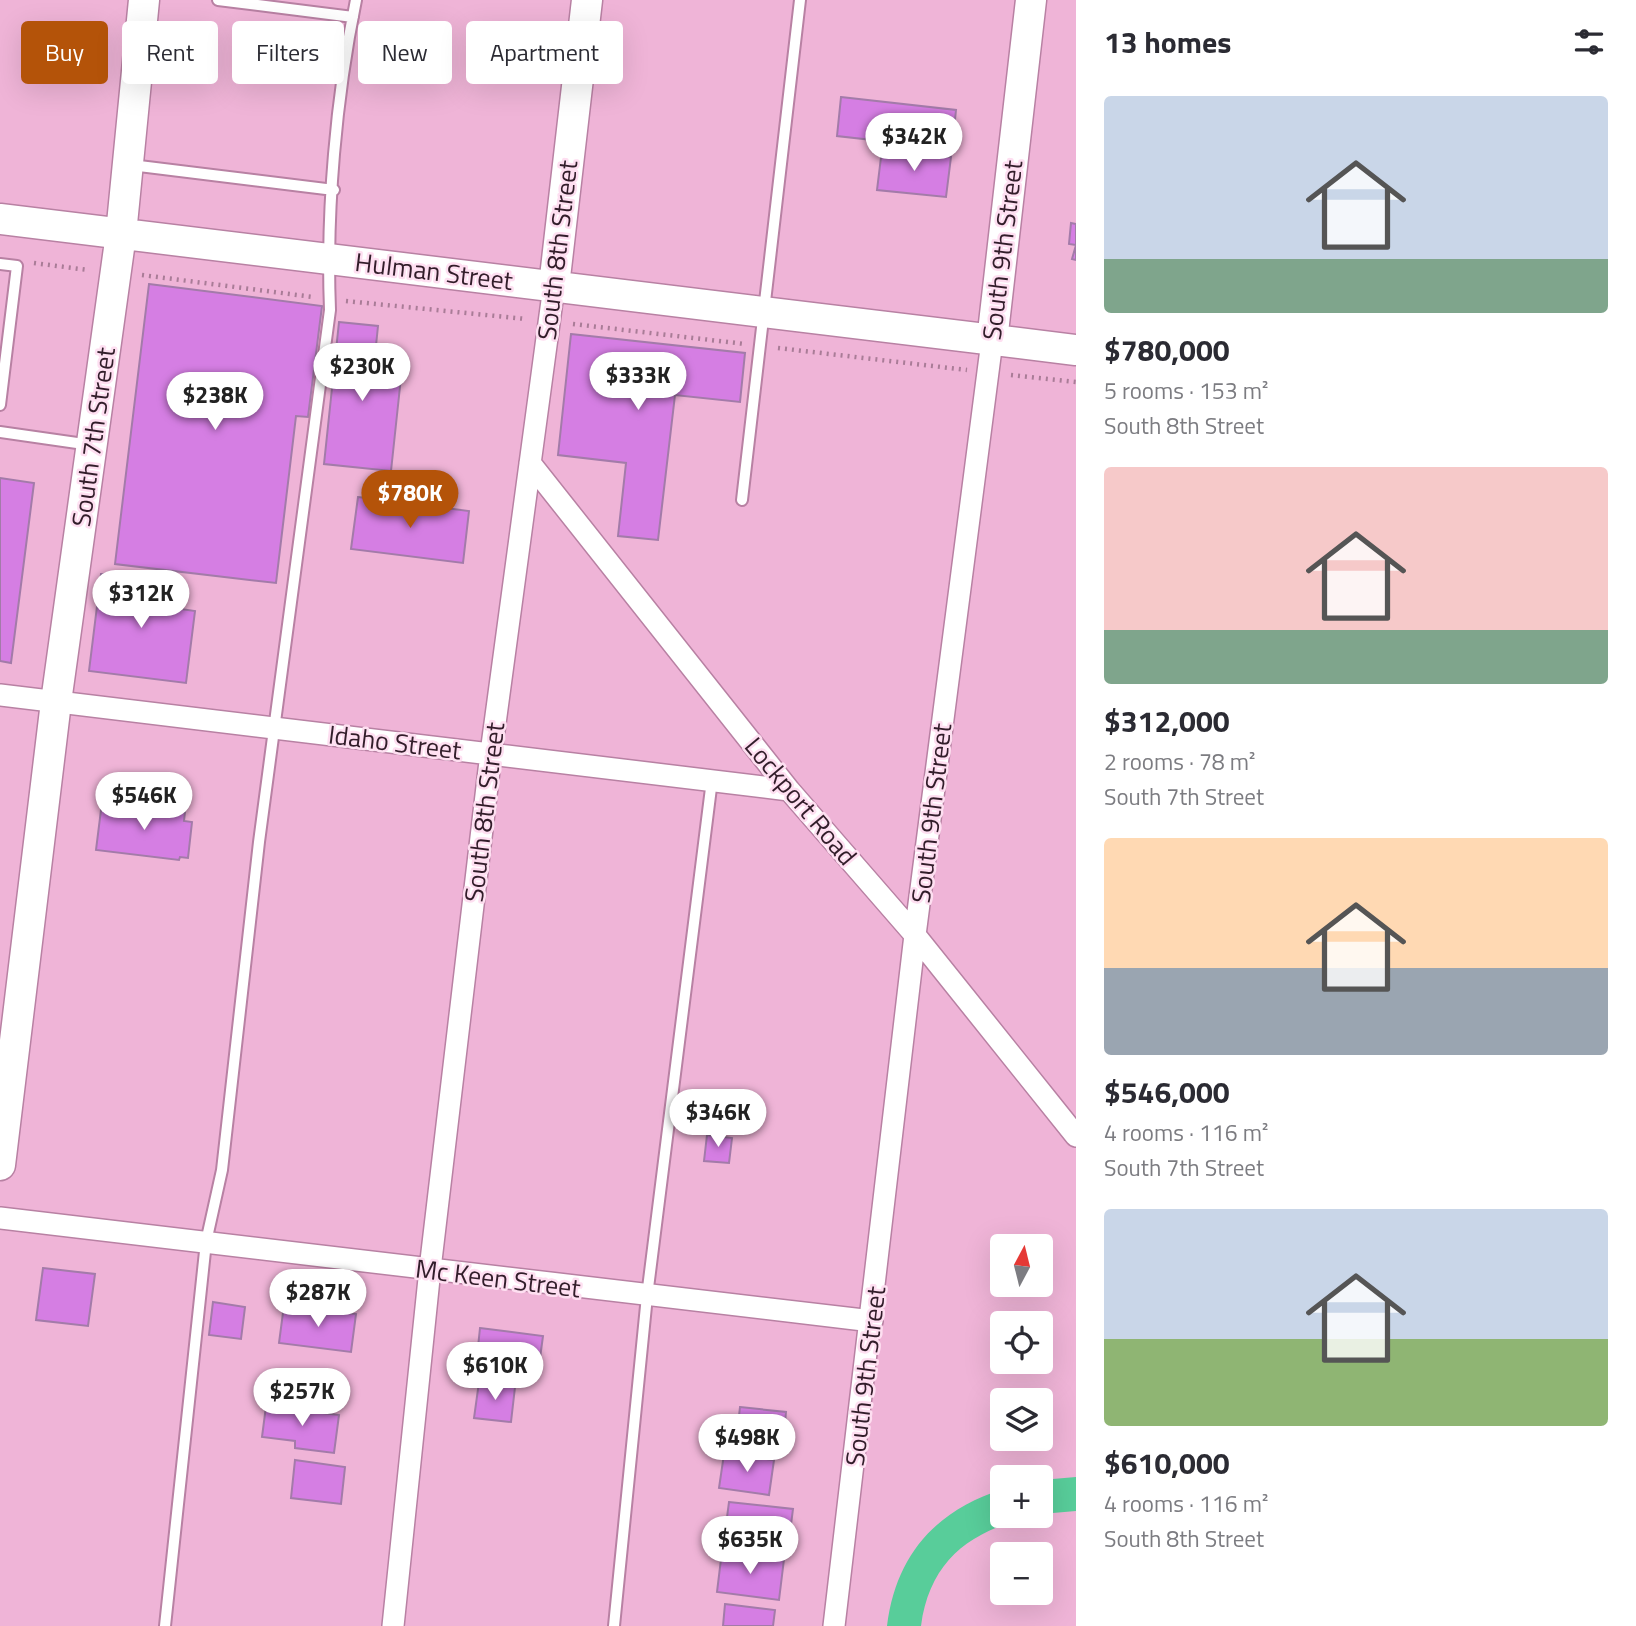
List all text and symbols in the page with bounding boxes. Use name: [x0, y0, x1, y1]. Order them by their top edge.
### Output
text: 13 homes: [1104, 19, 1231, 65]
chip: Buy: [21, 21, 108, 84]
chip: Rent: [122, 21, 218, 84]
chip: Filters: [232, 21, 344, 84]
chip: New: [358, 21, 452, 84]
chip: Apartment: [466, 21, 623, 84]
icon: filters: [1570, 23, 1608, 61]
pin: $342K: [865, 114, 963, 173]
text: $342K: [881, 118, 947, 153]
icon: home: [1293, 142, 1419, 268]
street label: South 8th Street: [527, 158, 587, 342]
street label: South 9th Street: [972, 158, 1032, 342]
street label: Hulman Street: [353, 242, 515, 300]
text: $780,000: [1104, 327, 1230, 373]
pin: $230K: [313, 344, 411, 403]
street label: South 7th Street: [61, 345, 125, 529]
text: $230K: [329, 348, 395, 383]
pin: $333K: [589, 352, 687, 412]
text: $333K: [605, 357, 671, 392]
pin: $238K: [166, 372, 264, 432]
text: 5 rooms · 153 m²: [1104, 373, 1268, 408]
text: $238K: [182, 377, 248, 412]
text: South 8th Street: [1104, 408, 1264, 443]
pin: $780K: [361, 470, 459, 530]
text: $780K: [377, 475, 443, 510]
icon: home: [1293, 513, 1419, 639]
pin: $312K: [92, 570, 190, 630]
text: $312K: [108, 575, 174, 610]
text: $312,000: [1104, 698, 1230, 744]
street label: Idaho Street: [326, 715, 464, 769]
street label: South 8th Street: [454, 720, 514, 904]
street label: South 9th Street: [901, 721, 961, 905]
street label: Lockport Road: [735, 728, 867, 874]
text: 2 rooms · 78 m²: [1104, 744, 1255, 779]
pin: $546K: [95, 772, 193, 832]
text: $546K: [111, 777, 177, 812]
text: South 7th Street: [1104, 779, 1264, 814]
icon: home: [1293, 884, 1419, 1010]
text: $546,000: [1104, 1069, 1230, 1115]
pin: $346K: [669, 1090, 767, 1149]
text: $346K: [685, 1094, 751, 1129]
text: 4 rooms · 116 m²: [1104, 1115, 1268, 1150]
text: South 7th Street: [1104, 1150, 1264, 1185]
north arrow: [990, 1234, 1054, 1297]
map controls: [990, 1234, 1053, 1605]
street label: Mc Keen Street: [413, 1249, 583, 1307]
icon: home: [1293, 1255, 1419, 1381]
pin: $287K: [269, 1270, 367, 1329]
text: $287K: [285, 1274, 351, 1309]
street label: South 9th Street: [835, 1284, 895, 1468]
button: locate: [990, 1311, 1053, 1374]
pin: $610K: [446, 1342, 544, 1402]
text: $610K: [462, 1347, 528, 1382]
pin: $257K: [253, 1368, 351, 1428]
text: $257K: [269, 1373, 335, 1408]
button: layers: [990, 1388, 1053, 1451]
pin: $498K: [698, 1414, 796, 1474]
text: $498K: [714, 1419, 780, 1454]
text: $610,000: [1104, 1440, 1230, 1486]
button: +: [990, 1465, 1053, 1528]
text: 4 rooms · 116 m²: [1104, 1486, 1268, 1521]
pin: $635K: [701, 1516, 799, 1576]
text: $635K: [717, 1521, 783, 1556]
text: South 8th Street: [1104, 1521, 1264, 1556]
button: −: [990, 1542, 1053, 1605]

